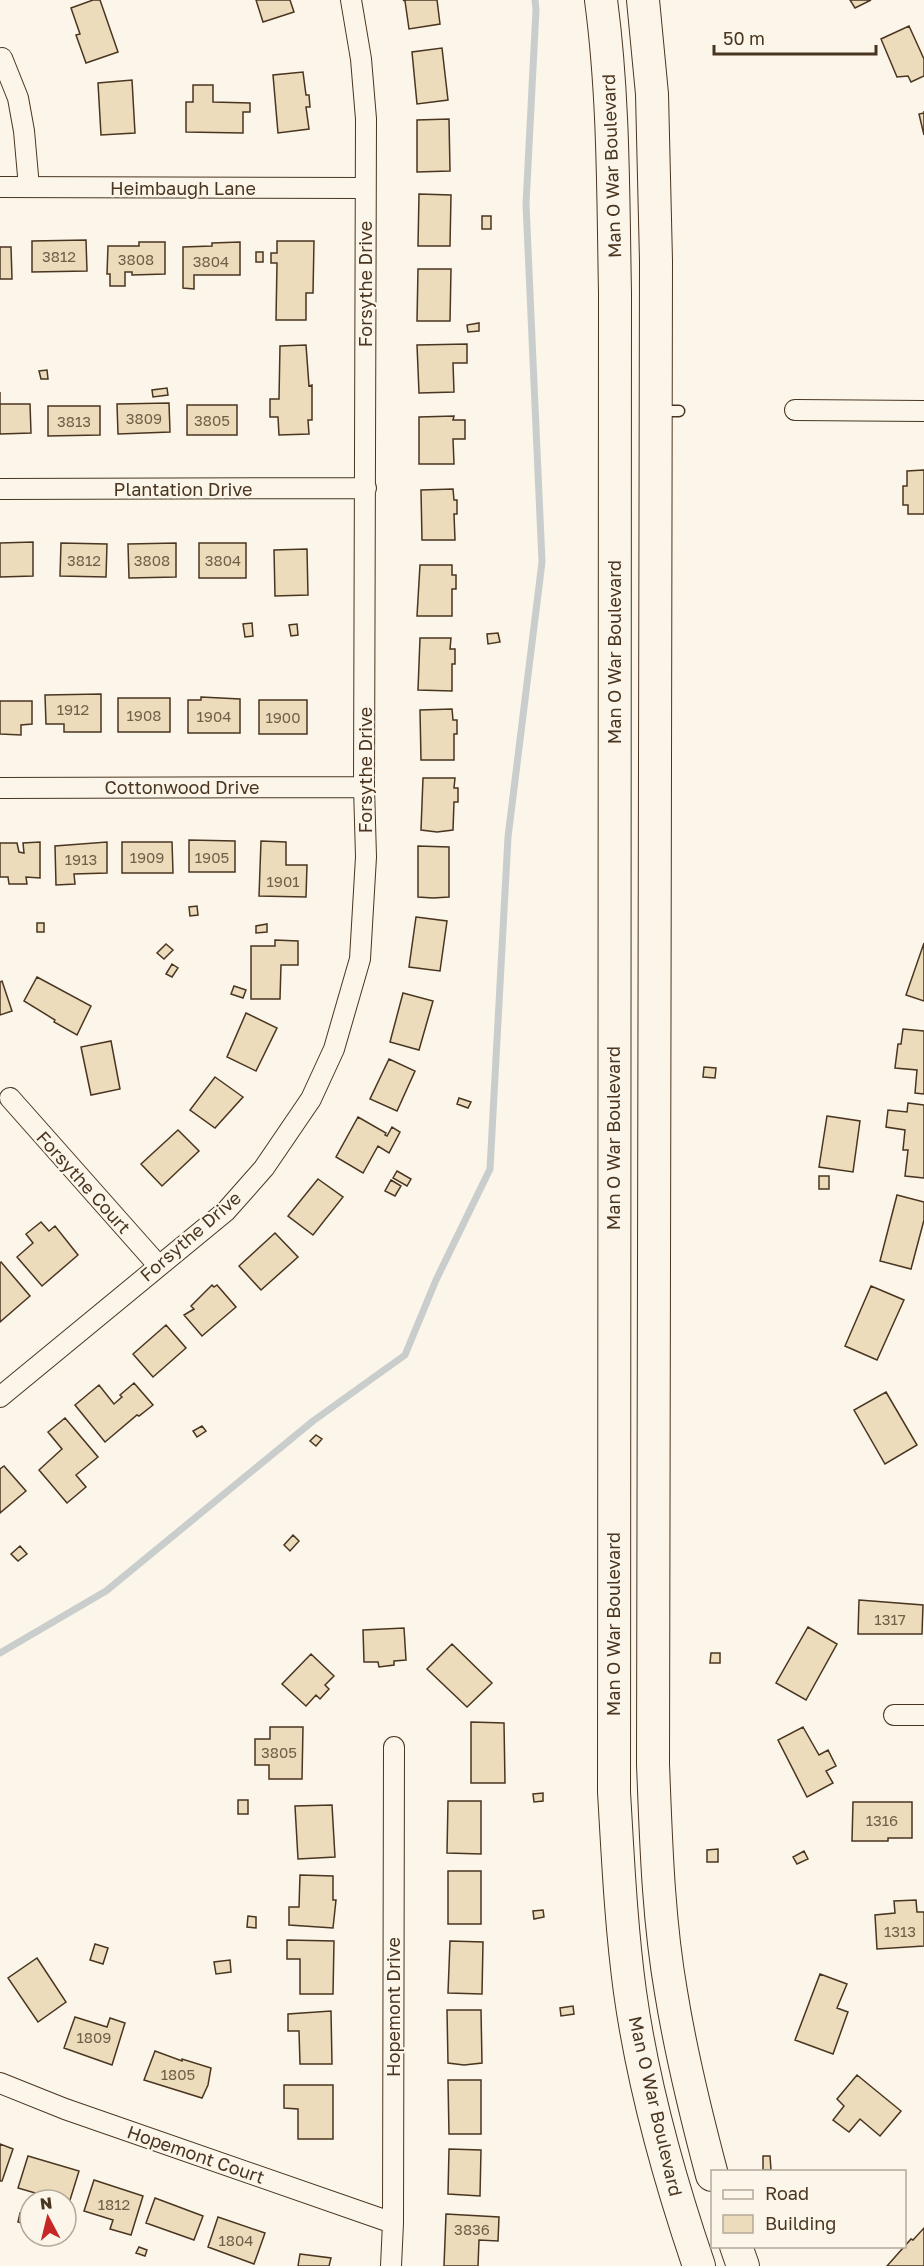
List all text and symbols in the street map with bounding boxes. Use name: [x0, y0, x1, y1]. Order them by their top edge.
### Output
scale bar: [714, 18, 876, 56]
text: 50 m: [723, 27, 765, 49]
street label: Man O War Boulevard: [597, 74, 625, 258]
street label: Heimbaugh Lane: [110, 177, 256, 199]
street label: Forsythe Drive: [354, 221, 376, 347]
house number: 3812: [42, 247, 76, 265]
house number: 3808: [118, 250, 154, 268]
house number: 3804: [193, 252, 229, 270]
house number: 3809: [126, 409, 162, 427]
house number: 3805: [194, 411, 230, 429]
house number: 3813: [57, 412, 91, 430]
street label: Plantation Drive: [114, 478, 252, 500]
house number: 3812: [67, 551, 101, 569]
house number: 3808: [134, 551, 170, 569]
house number: 3804: [205, 551, 241, 569]
street label: Man O War Boulevard: [603, 560, 625, 744]
house number: 1912: [57, 700, 89, 718]
house number: 1908: [127, 706, 161, 724]
house number: 1904: [197, 707, 231, 725]
street label: Forsythe Drive: [354, 707, 376, 833]
house number: 1900: [266, 708, 300, 726]
street label: Cottonwood Drive: [104, 776, 260, 798]
house number: 1909: [130, 848, 164, 866]
house number: 1905: [195, 848, 229, 866]
house number: 1913: [65, 850, 97, 868]
house number: 1901: [267, 872, 299, 890]
street label: Man O War Boulevard: [602, 1046, 624, 1230]
street label: Forsythe Court: [32, 1126, 136, 1238]
street label: Forsythe Drive: [135, 1186, 245, 1286]
street label: Man O War Boulevard: [602, 1532, 624, 1716]
house number: 1317: [874, 1610, 906, 1628]
house number: 3805: [261, 1743, 297, 1761]
house number: 1316: [866, 1811, 898, 1829]
house number: 1313: [884, 1922, 916, 1940]
street label: Hopemont Drive: [382, 1937, 404, 2077]
street label: Man O War Boulevard: [625, 2014, 687, 2198]
house number: 1809: [77, 2028, 111, 2046]
house number: 1805: [161, 2065, 195, 2083]
street label: Hopemont Court: [124, 2120, 268, 2188]
legend: [711, 2170, 906, 2248]
text: Road: [765, 2182, 809, 2204]
north arrow: [18, 2188, 78, 2248]
text: N: [39, 2192, 53, 2214]
house number: 1812: [98, 2195, 130, 2213]
text: Building: [765, 2212, 836, 2234]
house number: 3836: [454, 2220, 490, 2238]
house number: 1804: [219, 2231, 253, 2249]

